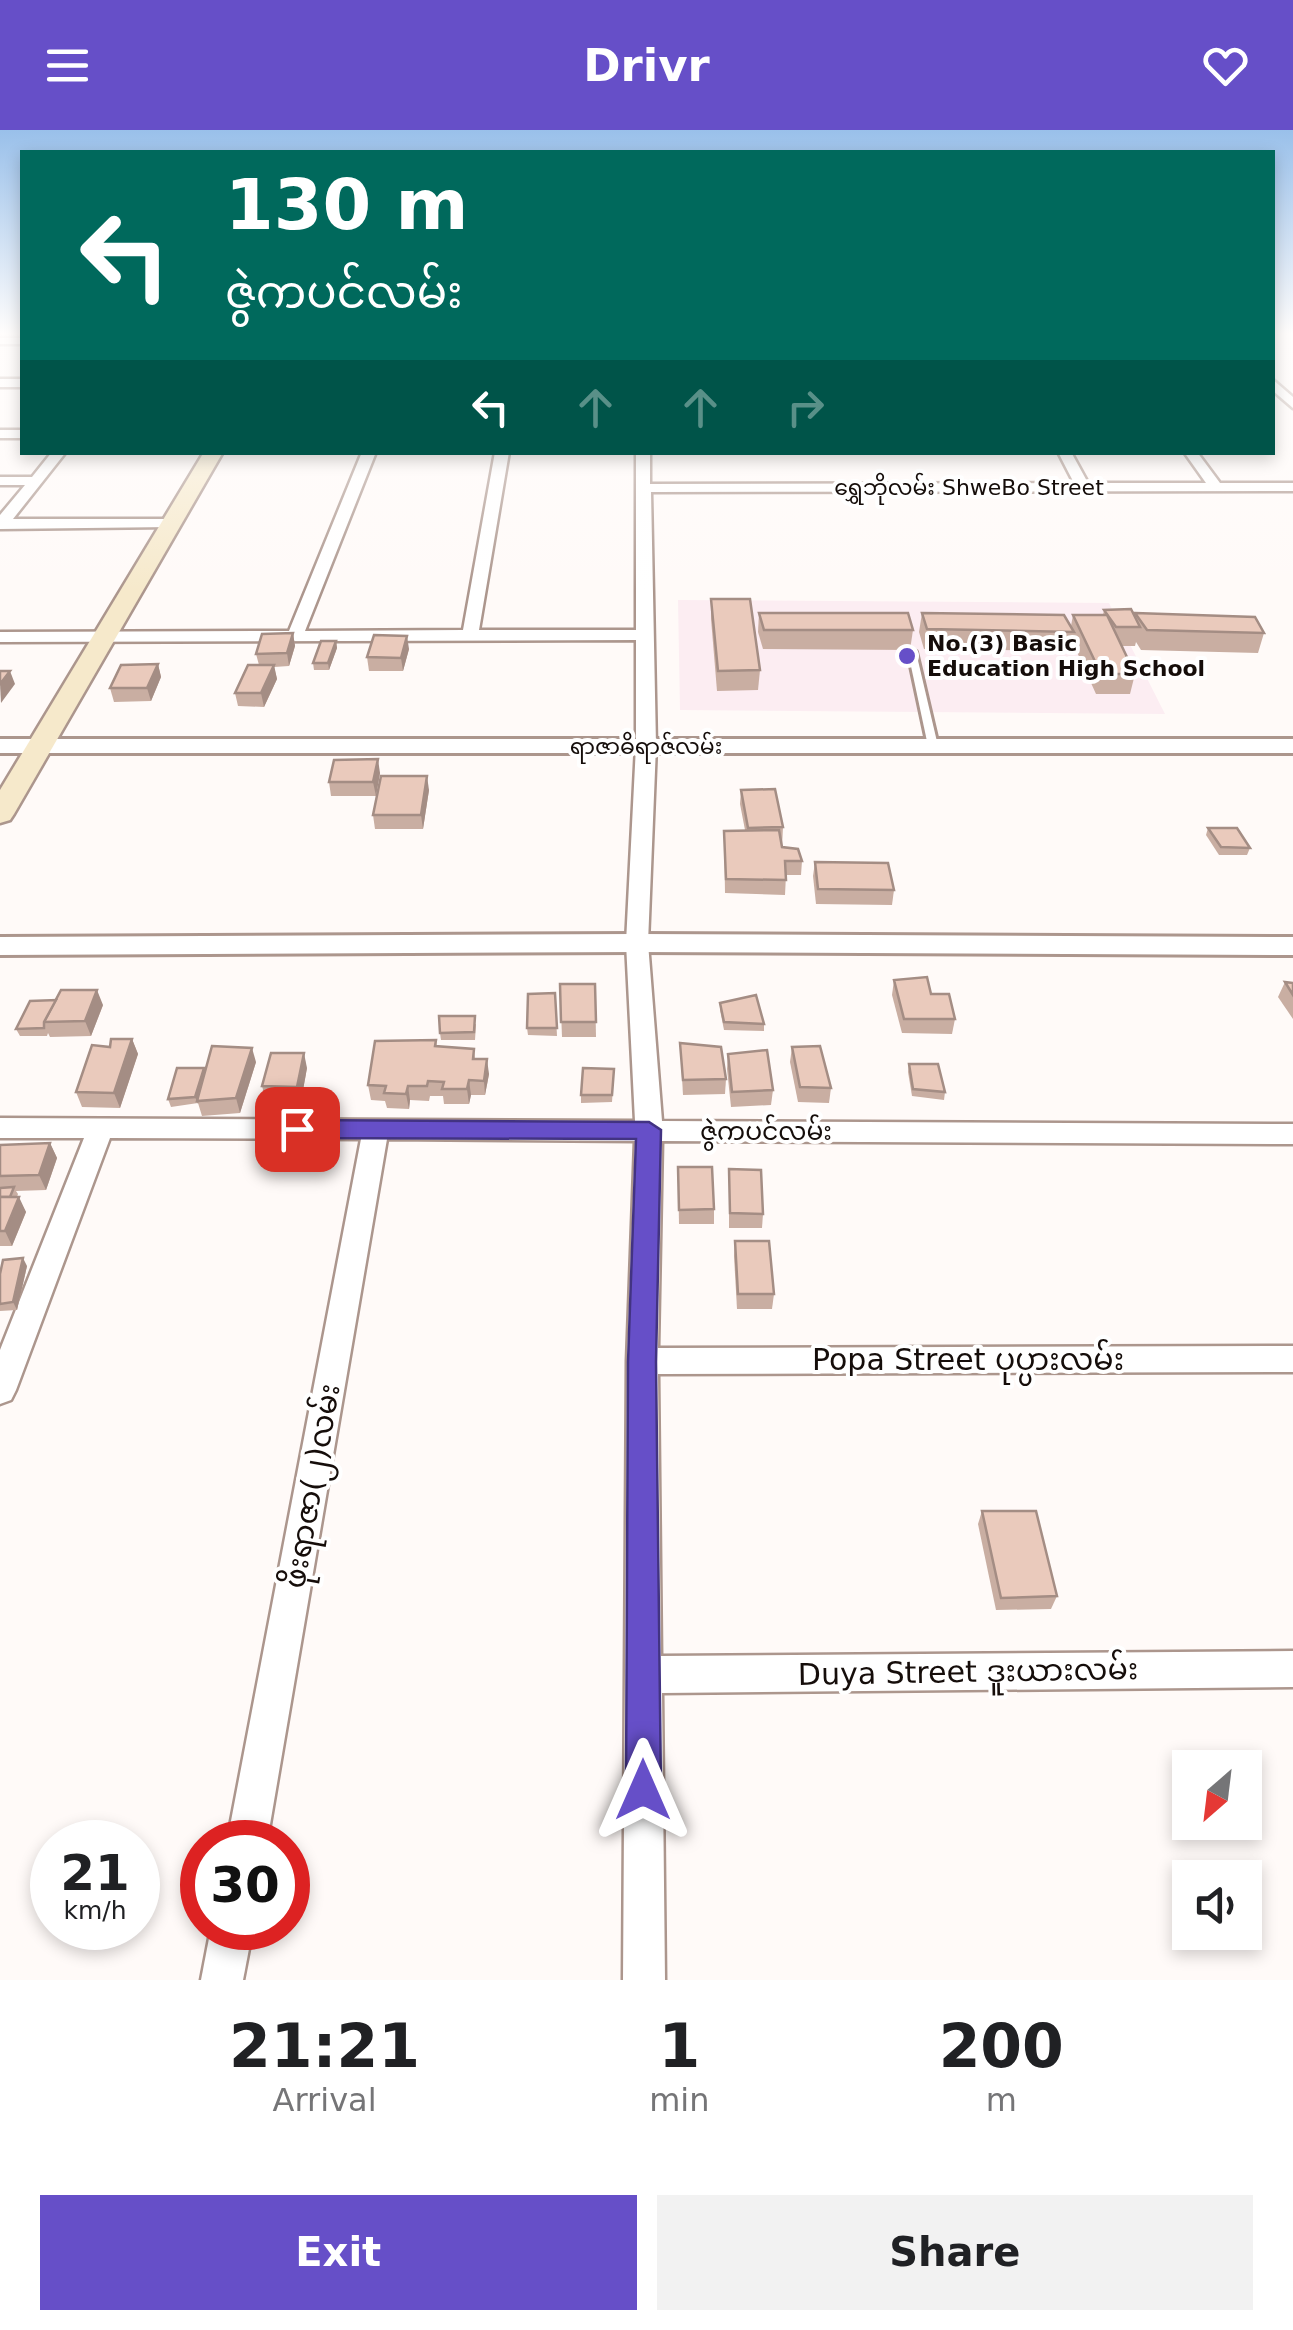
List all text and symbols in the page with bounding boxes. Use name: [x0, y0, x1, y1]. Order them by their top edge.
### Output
icon: menu: [40, 38, 95, 93]
icon: heart: [1198, 38, 1253, 93]
text: Drivr: [583, 39, 710, 92]
text: 130 m: [225, 164, 468, 246]
icon: left: [60, 190, 190, 320]
text: ဇွဲကပင်လမ်း: [225, 266, 463, 319]
icon: left: [463, 380, 518, 435]
icon: ahead: [568, 380, 623, 435]
icon: ahead: [673, 380, 728, 435]
icon: right: [778, 380, 833, 435]
street label: ရွှေဘိုလမ်း ShweBo Street: [834, 472, 1104, 505]
place label: No.(3) Basic Education High School: [927, 631, 1205, 681]
marker: No.(3) Basic Education High School: [896, 645, 918, 667]
street label: ရာဇာဓိရာဇ်လမ်း: [570, 731, 722, 764]
pin: [255, 1087, 340, 1172]
icon: arrive: [270, 1102, 325, 1157]
street label: ဇွဲကပင်လမ်း: [700, 1114, 832, 1151]
street label: Popa Street ပုပ္ပားလမ်း: [812, 1338, 1124, 1386]
street label: ဖိုးရာဇာ(၂)လမ်း: [272, 1380, 355, 1592]
street label: Duya Street ဒူးယားလမ်း: [797, 1647, 1139, 1700]
position arrow: [591, 1738, 695, 1842]
north arrow: [1172, 1750, 1262, 1840]
map controls: [1172, 1750, 1262, 1950]
speed limit sign: 30: [180, 1820, 310, 1950]
text: 21: [60, 1844, 130, 1902]
button: sound: [1172, 1860, 1262, 1950]
text: km/h: [63, 1896, 127, 1925]
text: 21:21: [229, 2011, 420, 2081]
text: 1: [658, 2011, 700, 2081]
text: 200: [939, 2011, 1064, 2081]
text: Arrival: [273, 2081, 377, 2119]
text: min: [649, 2081, 710, 2119]
text: m: [986, 2081, 1017, 2119]
button: Exit: [40, 2195, 637, 2310]
button: Share: [657, 2195, 1253, 2310]

